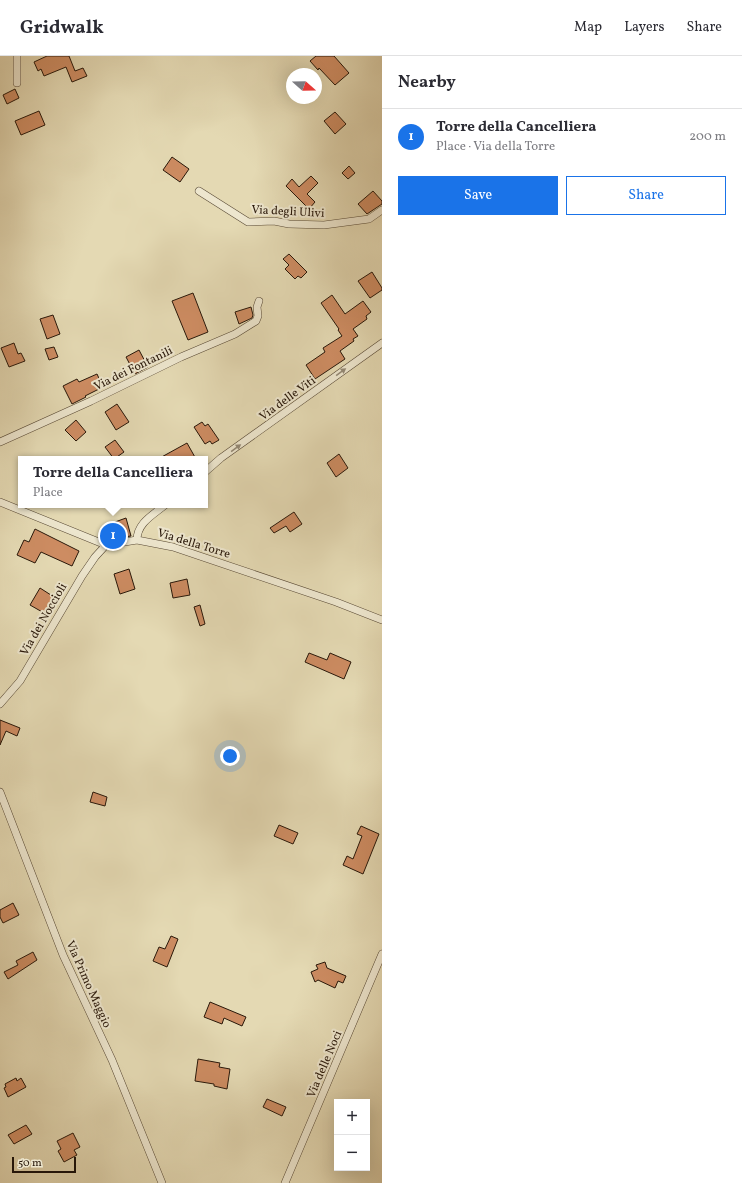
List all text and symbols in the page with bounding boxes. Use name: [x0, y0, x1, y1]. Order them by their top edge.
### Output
text: Gridwalk: [20, 15, 104, 41]
text: Map: [574, 18, 602, 37]
text: Layers: [624, 18, 664, 37]
text: Share: [686, 18, 722, 37]
north arrow: [286, 68, 322, 104]
text: Nearby: [398, 71, 456, 94]
text: Torre della Cancelliera: [436, 117, 597, 138]
text: 1: [408, 128, 414, 146]
text: 200 m: [689, 128, 726, 146]
text: Place · Via della Torre: [436, 138, 555, 156]
button: Save: [398, 176, 558, 215]
button: Share: [566, 176, 726, 215]
street label: Via degli Ulivi: [251, 202, 325, 222]
street label: Via dei Fontanili: [91, 343, 176, 395]
one-way arrow: [336, 368, 347, 376]
street label: Via delle Viti: [256, 373, 319, 425]
one-way arrow: [230, 444, 241, 452]
popup: [18, 456, 208, 508]
text: Torre della Cancelliera: [33, 463, 193, 484]
text: Place: [33, 484, 63, 502]
pin: 1: [100, 521, 126, 551]
street label: Via della Torre: [155, 525, 232, 563]
street label: Via dei Noccioli: [17, 580, 71, 659]
your location: [220, 746, 240, 766]
street label: Via Primo Maggio: [62, 938, 115, 1031]
street label: Via delle Noci: [304, 1028, 346, 1100]
map controls: [334, 1099, 370, 1171]
button: +: [334, 1099, 370, 1135]
button: −: [334, 1135, 370, 1171]
scale bar: [12, 1155, 76, 1174]
text: 50 m: [18, 1156, 42, 1171]

